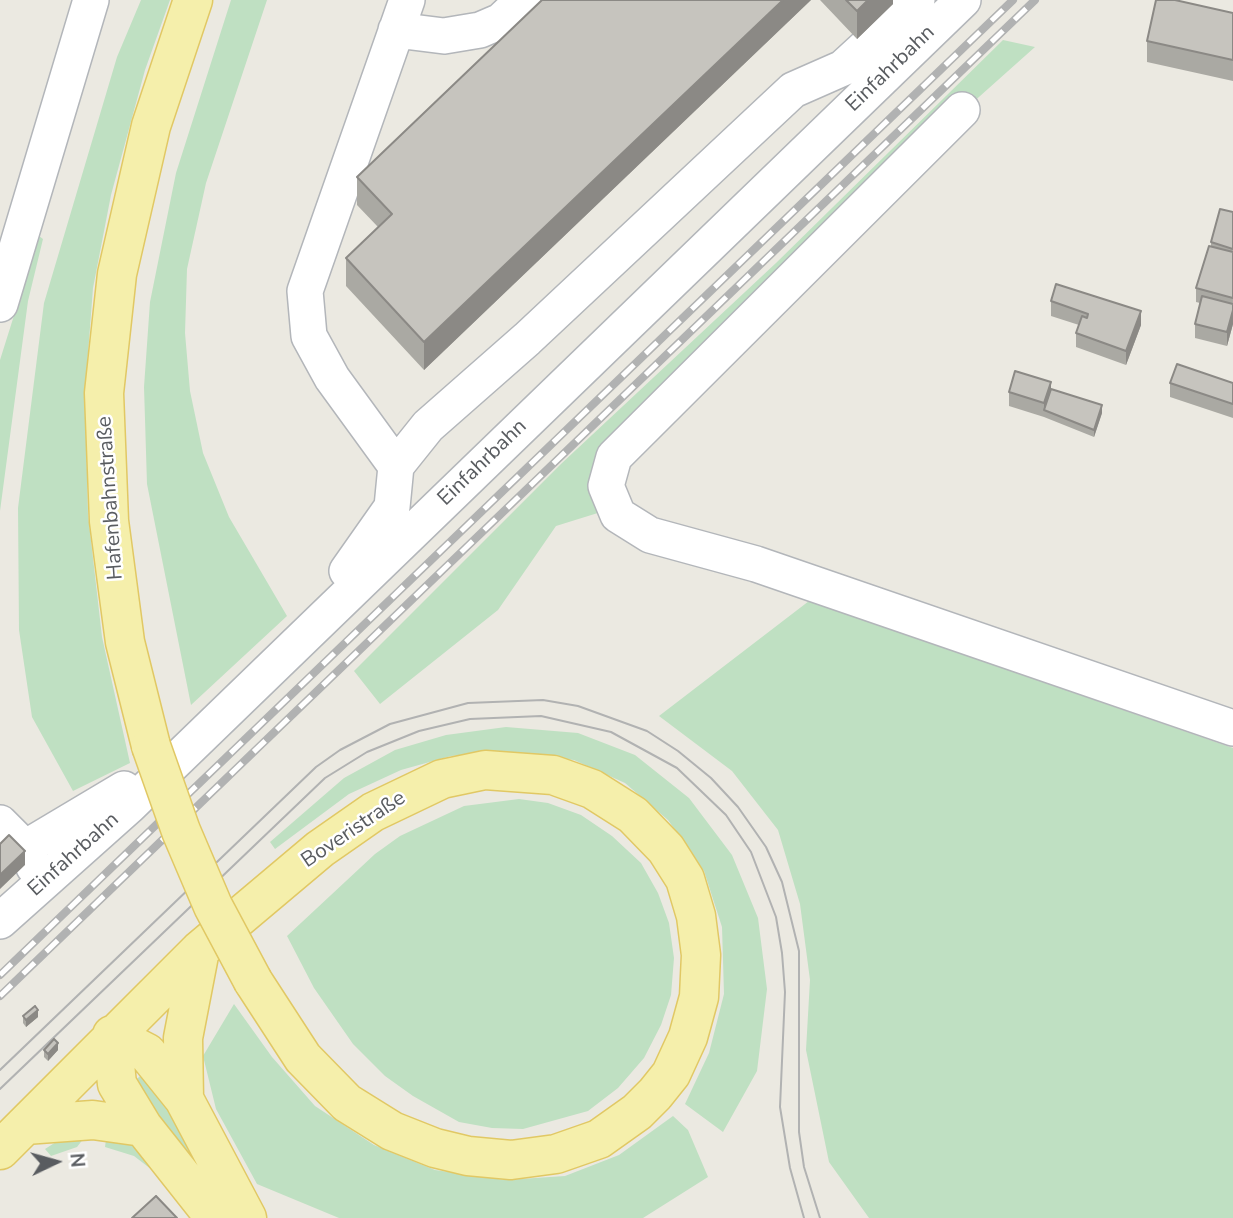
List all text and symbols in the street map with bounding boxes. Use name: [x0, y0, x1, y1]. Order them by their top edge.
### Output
street label: Einfahrbahn: [841, 20, 941, 118]
street label: Einfahrbahn: [433, 414, 533, 512]
street label: Hafenbahnstraße: [93, 415, 129, 581]
street label: Boveristraße: [297, 786, 411, 874]
street label: Einfahrbahn: [23, 808, 125, 902]
north arrow: [21, 1127, 91, 1197]
text: N: [63, 1152, 90, 1168]

